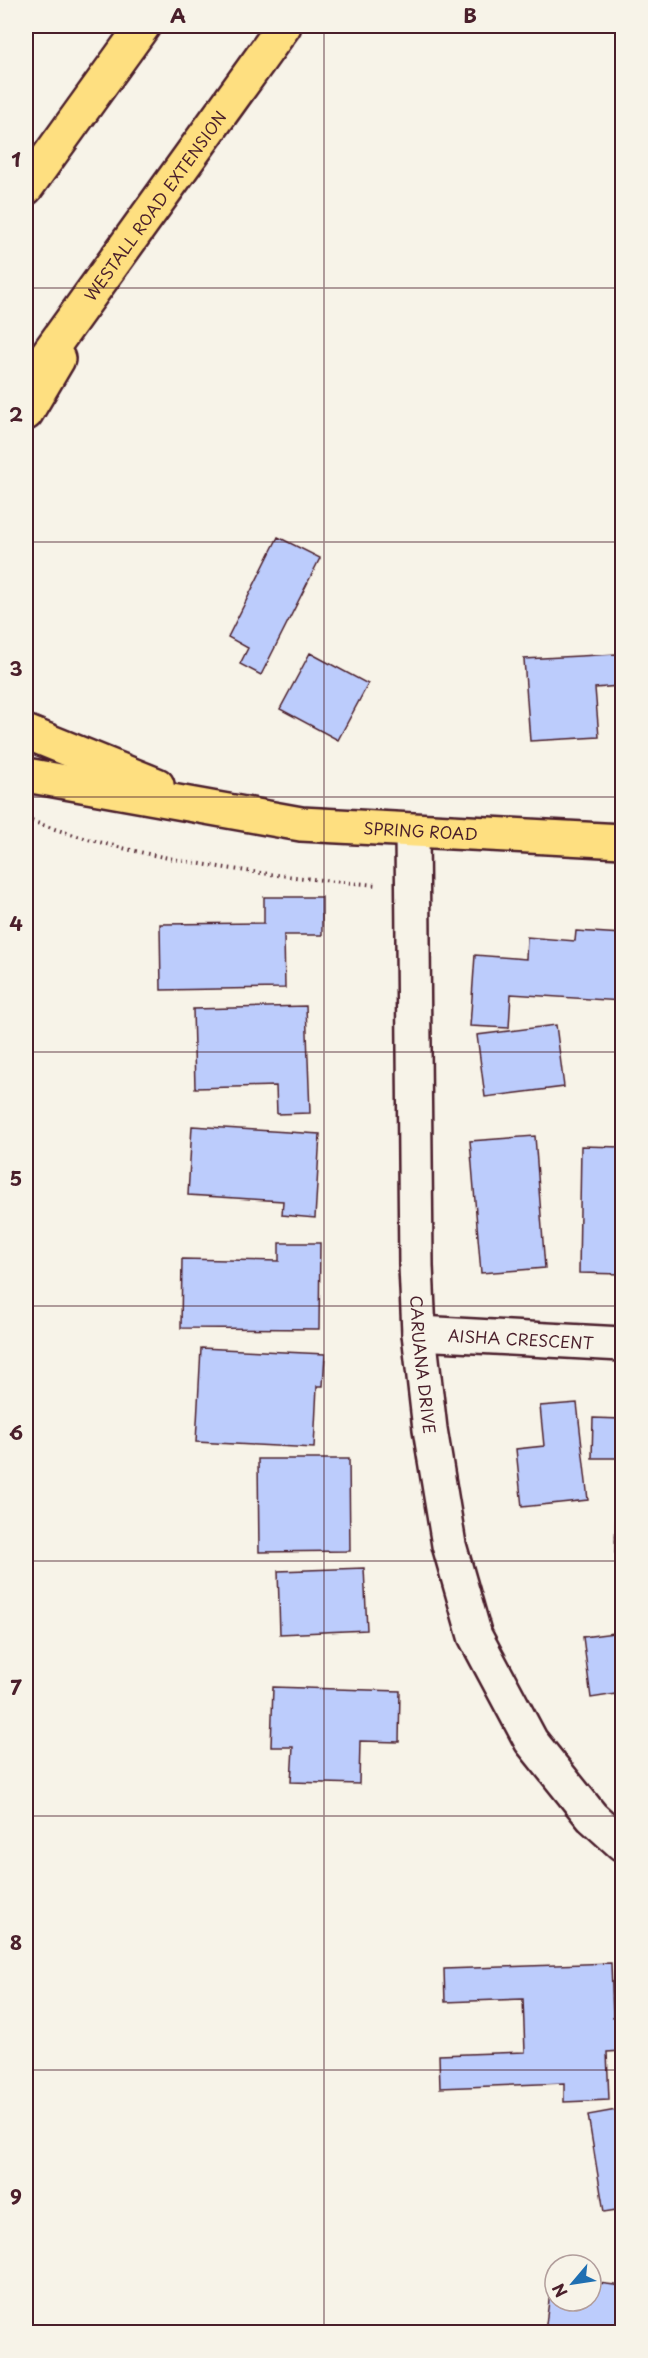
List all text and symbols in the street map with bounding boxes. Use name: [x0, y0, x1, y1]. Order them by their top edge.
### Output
text: A: [170, 0, 186, 30]
text: B: [463, 0, 477, 30]
street label: WESTALL ROAD EXTENSION: [78, 105, 231, 306]
text: 1: [11, 144, 21, 174]
text: 2: [9, 399, 23, 429]
text: 3: [9, 653, 23, 683]
street label: SPRING ROAD: [363, 815, 478, 845]
text: 4: [9, 908, 23, 938]
text: 5: [10, 1163, 22, 1193]
street label: CARUANA DRIVE: [405, 1295, 442, 1435]
street label: AISHA CRESCENT: [447, 1323, 594, 1354]
text: 6: [9, 1417, 23, 1447]
text: 7: [10, 1672, 22, 1702]
text: 8: [10, 1927, 22, 1957]
text: 9: [10, 2181, 22, 2211]
north arrow: [543, 2253, 603, 2313]
text: N: [545, 2279, 573, 2302]

